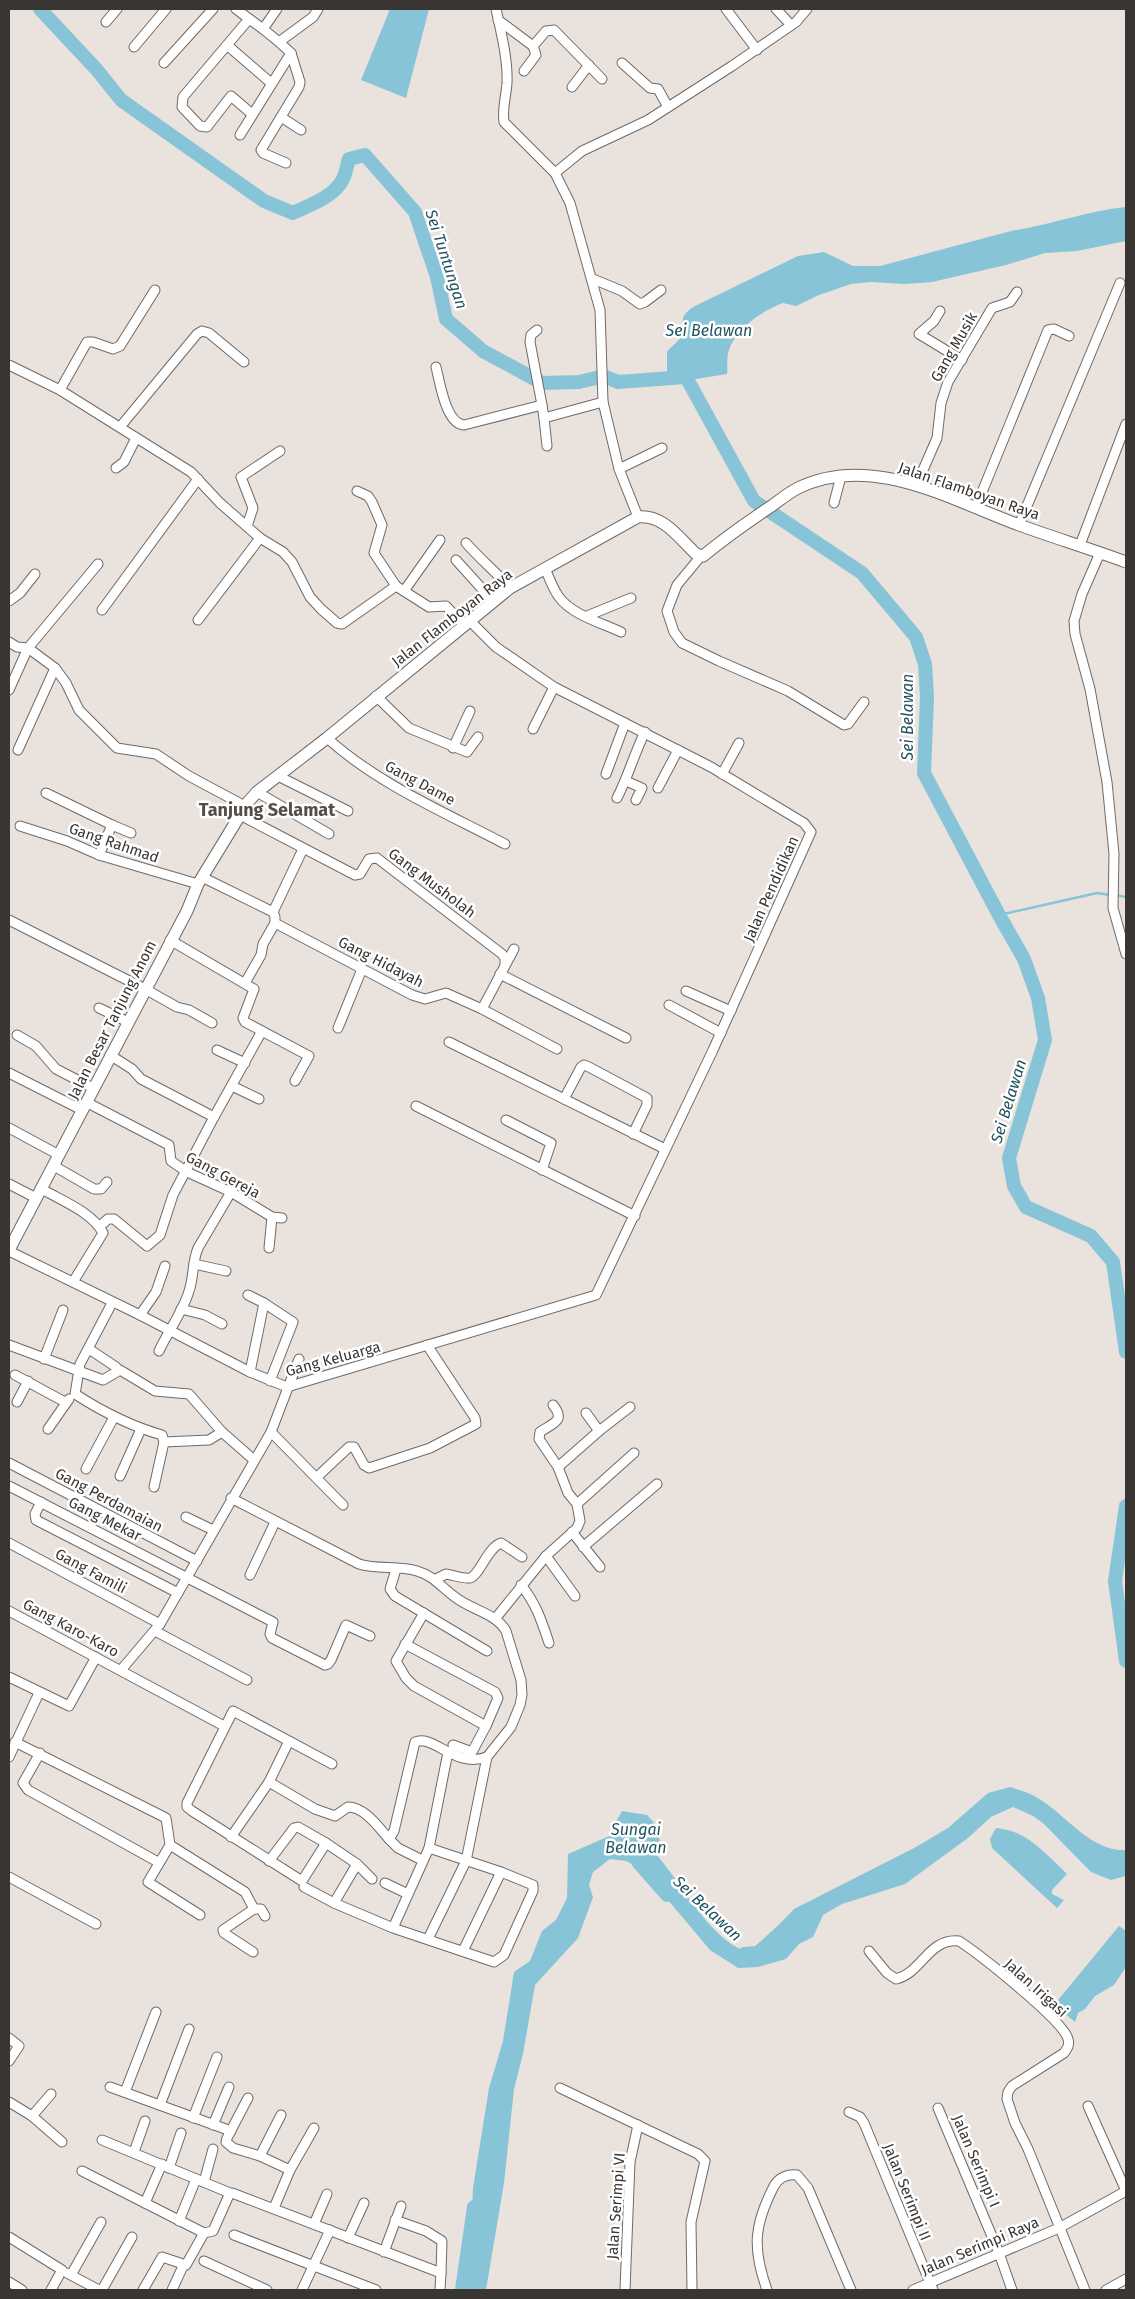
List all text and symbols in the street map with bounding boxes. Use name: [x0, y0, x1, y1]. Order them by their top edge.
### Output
water label: Sei Tuntungan: [421, 206, 472, 311]
street label: Gang Musik: [927, 309, 981, 385]
water label: Sei Belawan: [665, 321, 752, 340]
street label: Jalan Flamboyan Raya: [896, 458, 1042, 524]
street label: Jalan Flamboyan Raya: [388, 565, 516, 671]
water label: Sei Belawan: [898, 674, 917, 761]
street label: Gang Dame: [382, 757, 458, 809]
district label: Tanjung Selamat: [199, 799, 336, 821]
street label: Gang Rahmad: [67, 819, 161, 867]
street label: Jalan Pendidikan: [740, 833, 802, 945]
street label: Gang Musholah: [385, 844, 479, 922]
street label: Gang Hidayah: [335, 933, 427, 991]
street label: Jalan Besar Tanjung Anom: [64, 937, 160, 1103]
water label: Sei Belawan: [986, 1057, 1030, 1146]
street label: Gang Gereja: [183, 1148, 263, 1202]
street label: Gang Keluarga: [284, 1338, 382, 1380]
street label: Gang Perdamaian: [52, 1464, 166, 1536]
street label: Gang Mekar: [66, 1493, 145, 1545]
street label: Gang Famili: [52, 1545, 130, 1597]
street label: Gang Karo-Karo: [20, 1595, 122, 1661]
water label: Sungai Belawan: [605, 1820, 667, 1857]
water label: Sei Belawan: [669, 1871, 746, 1945]
street label: Jalan Irigasi: [1001, 1955, 1071, 2021]
street label: Jalan Serimpi I: [948, 2112, 1004, 2210]
street label: Jalan Serimpi II: [879, 2141, 935, 2243]
street label: Jalan Serimpi VI: [603, 2152, 629, 2260]
street label: Jalan Serimpi Raya: [918, 2213, 1042, 2279]

